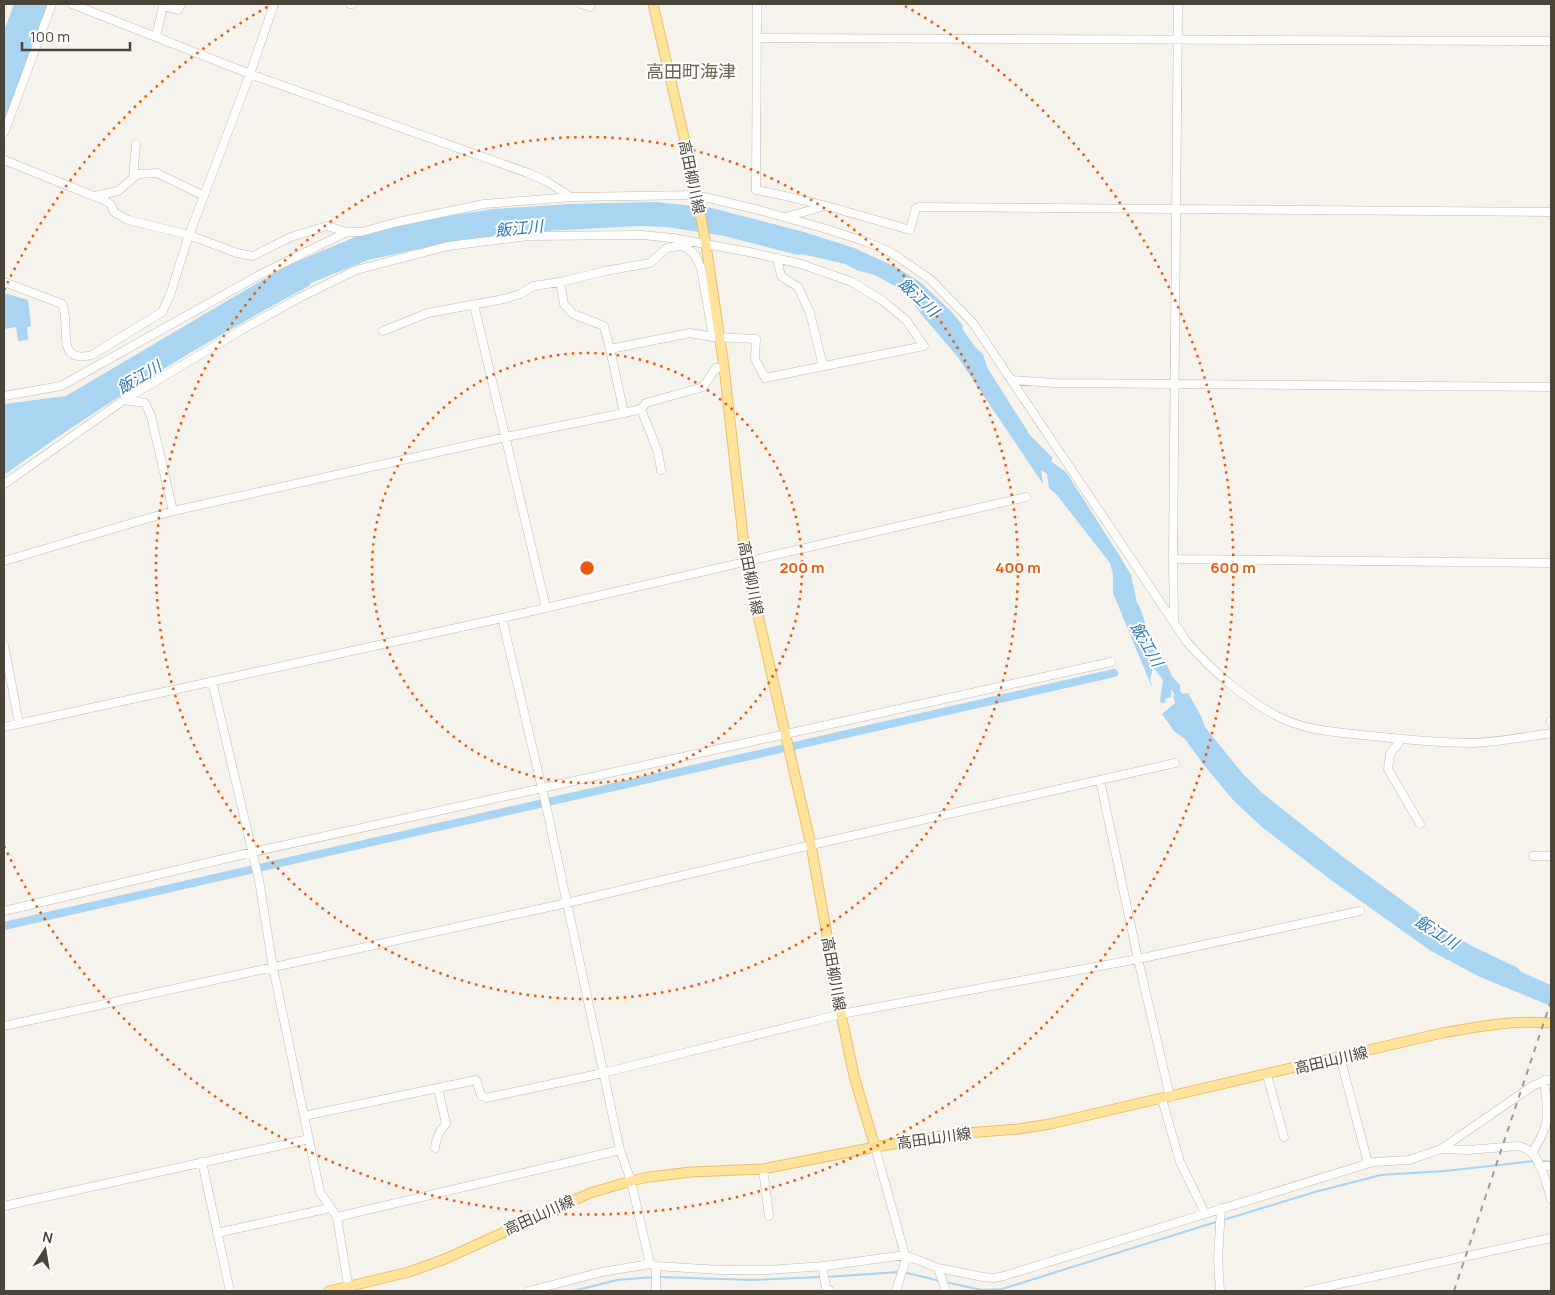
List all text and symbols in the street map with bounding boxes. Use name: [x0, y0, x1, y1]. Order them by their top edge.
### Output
scale bar: [22, 20, 130, 52]
text: 100 m: [30, 26, 70, 47]
district label: 高田町海津: [646, 59, 736, 83]
street label: 高田柳川線: [674, 138, 710, 216]
water label: 飯江川: [494, 214, 546, 241]
water label: 飯江川: [894, 273, 946, 323]
water label: 飯江川: [113, 354, 167, 399]
street label: 高田柳川線: [734, 539, 768, 617]
text: 200 m: [779, 557, 825, 578]
text: 400 m: [995, 557, 1041, 578]
text: 600 m: [1210, 557, 1256, 578]
centre of rings: [578, 559, 596, 577]
water label: 飯江川: [1125, 618, 1170, 672]
water label: 飯江川: [1411, 910, 1465, 955]
street label: 高田柳川線: [817, 935, 851, 1013]
street label: 高田山川線: [1292, 1041, 1370, 1079]
street label: 高田山川線: [895, 1122, 973, 1154]
street label: 高田山川線: [500, 1190, 578, 1240]
north arrow: [20, 1225, 70, 1275]
text: N: [41, 1226, 55, 1247]

